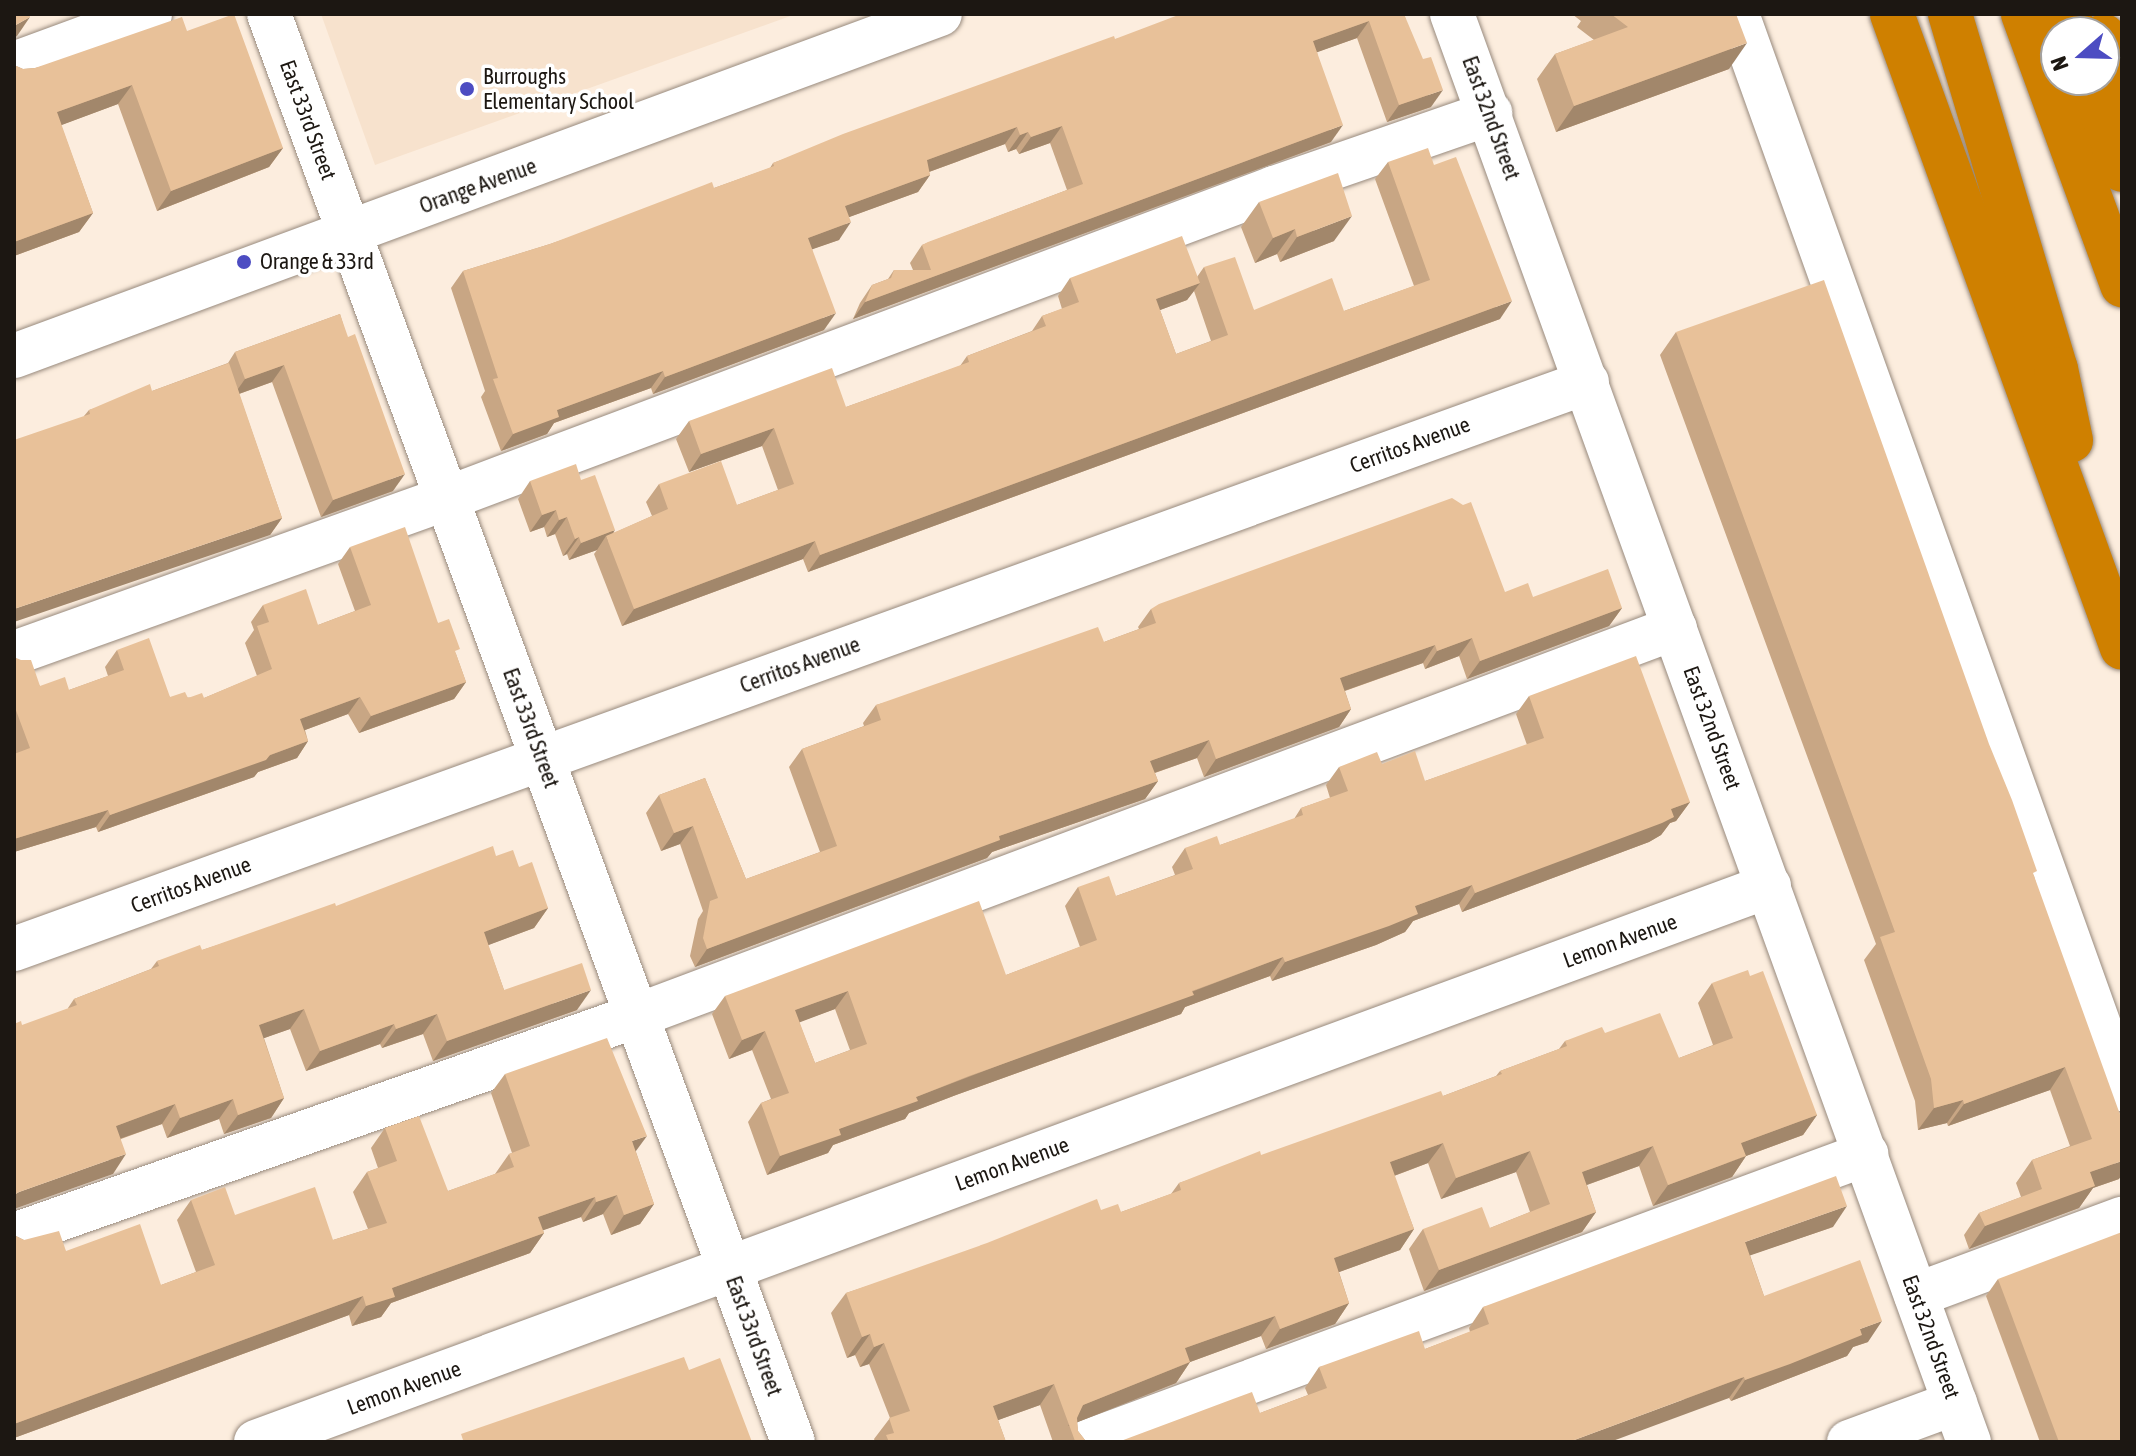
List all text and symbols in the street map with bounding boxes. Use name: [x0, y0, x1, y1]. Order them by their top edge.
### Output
north arrow: [2040, 16, 2120, 96]
street label: East 32nd Street: [1456, 53, 1526, 183]
text: N: [2045, 53, 2074, 74]
street label: East 33rd Street: [274, 56, 342, 184]
place label: Burroughs Elementary School: [483, 63, 634, 114]
marker: Burroughs Elementary School: [458, 80, 476, 98]
street label: Orange Avenue: [416, 153, 540, 219]
place label: Orange & 33rd: [260, 249, 374, 275]
marker: Orange & 33rd: [235, 253, 253, 271]
street label: Cerritos Avenue: [1346, 411, 1474, 479]
street label: Cerritos Avenue: [736, 631, 864, 699]
street label: East 32nd Street: [1677, 663, 1747, 793]
street label: East 33rd Street: [497, 664, 565, 792]
street label: Cerritos Avenue: [127, 851, 255, 919]
street label: Lemon Avenue: [1559, 908, 1681, 974]
street label: Lemon Avenue: [951, 1131, 1073, 1197]
street label: East 33rd Street: [720, 1272, 788, 1400]
street label: East 32nd Street: [1896, 1272, 1966, 1402]
street label: Lemon Avenue: [343, 1355, 465, 1421]

